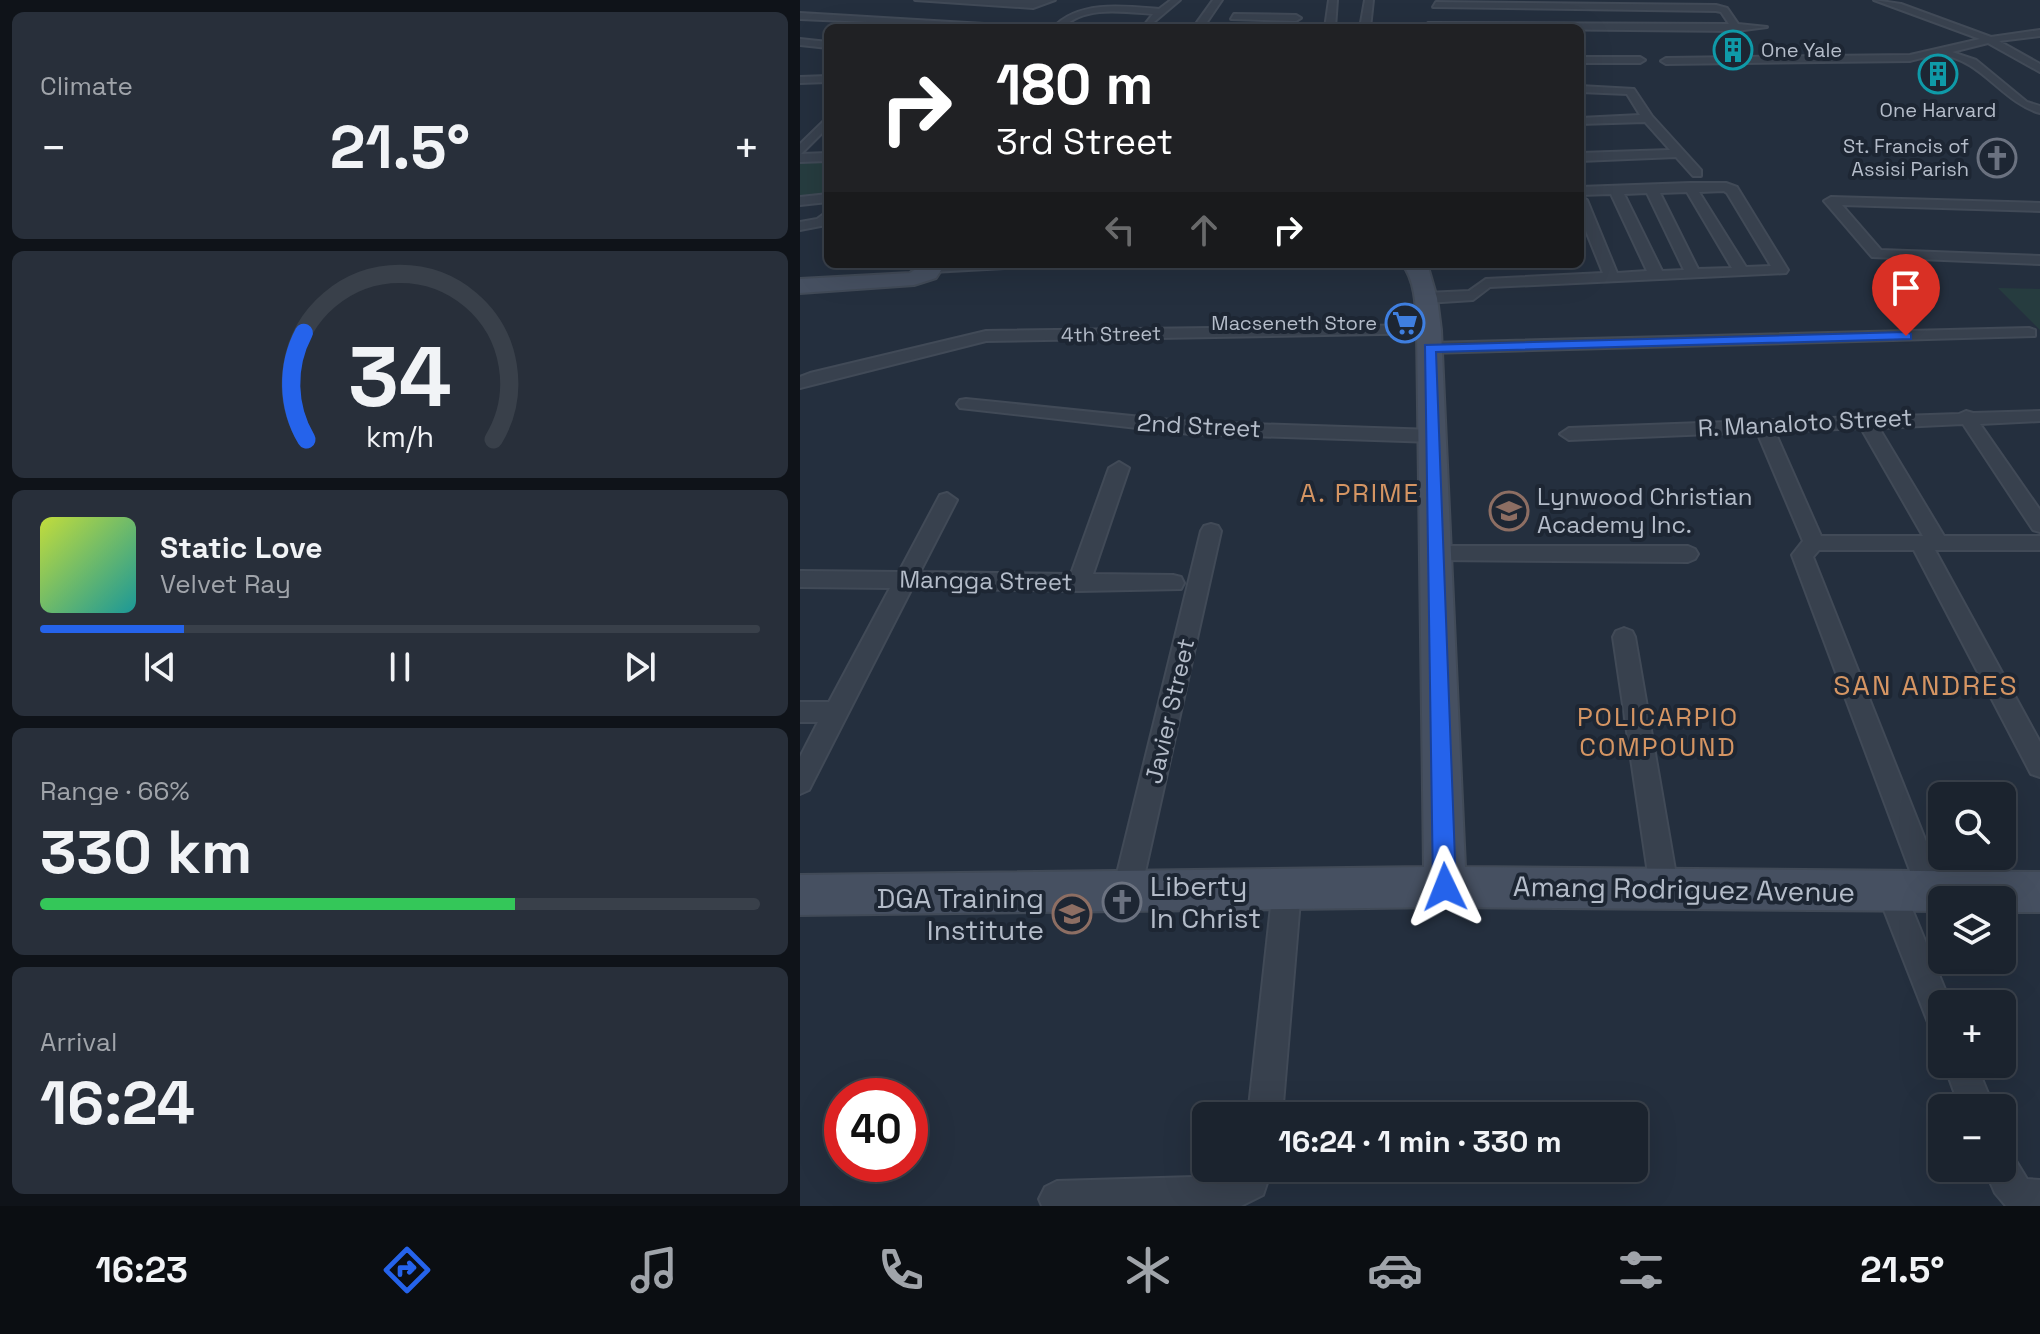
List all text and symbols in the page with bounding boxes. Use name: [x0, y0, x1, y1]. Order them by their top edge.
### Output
building icon: One Yale: [1712, 29, 1754, 71]
place label: One Yale: [1761, 37, 1842, 63]
text: 180 m: [996, 49, 1153, 120]
building icon: One Harvard: [1917, 53, 1959, 95]
icon: right: [864, 56, 968, 160]
text: Climate: [40, 69, 133, 103]
place label: One Harvard: [1880, 97, 1996, 123]
text: 21.5°: [330, 109, 470, 186]
text: 3rd Street: [996, 119, 1173, 165]
text: −: [40, 120, 67, 176]
text: +: [733, 120, 760, 176]
place label: St. Francis of Assisi Parish: [1843, 133, 1969, 182]
church icon: St. Francis of Assisi Parish: [1976, 137, 2018, 179]
icon: left: [1098, 208, 1142, 252]
icon: ahead: [1182, 208, 1226, 252]
icon: right: [1266, 208, 1310, 252]
pin: [1872, 254, 1940, 336]
icon: arrive: [1884, 266, 1928, 310]
supermarket icon: Macseneth Store: [1384, 302, 1426, 344]
place label: Macseneth Store: [1211, 310, 1377, 336]
street label: 4th Street: [1061, 320, 1161, 348]
text: 34: [348, 324, 452, 430]
street label: R. Manaloto Street: [1697, 401, 1913, 444]
street label: 2nd Street: [1136, 407, 1262, 444]
text: km/h: [366, 419, 434, 455]
district label: A. PRIME: [1300, 476, 1420, 510]
place label: Lynwood Christian Academy Inc.: [1537, 481, 1752, 540]
school or university icon: Lynwood Christian Academy Inc.: [1488, 490, 1530, 532]
text: Static Love: [160, 528, 323, 567]
street label: Mangga Street: [899, 563, 1073, 598]
text: Velvet Ray: [160, 567, 291, 601]
street label: Javier Street: [1138, 635, 1201, 787]
icon: previous: [138, 645, 182, 689]
icon: pause: [378, 645, 422, 689]
icon: next: [618, 645, 662, 689]
district label: SAN ANDRES: [1833, 667, 2019, 703]
district label: POLICARPIO COMPOUND: [1577, 700, 1739, 764]
text: Range · 66%: [40, 774, 190, 808]
map controls: [1928, 782, 2016, 1182]
button: search: [1928, 782, 2016, 870]
text: 330 km: [40, 814, 252, 891]
position arrow: [1403, 845, 1487, 929]
place label: Liberty In Christ: [1150, 868, 1261, 936]
street label: Amang Rodriguez Avenue: [1513, 868, 1855, 910]
place label: DGA Training Institute: [877, 880, 1044, 948]
church icon: Liberty In Christ: [1101, 881, 1143, 923]
button: layers: [1928, 886, 2016, 974]
school or university icon: DGA Training Institute: [1051, 893, 1093, 935]
button: +: [1928, 990, 2016, 1078]
text: Arrival: [40, 1025, 117, 1059]
text: 16:24: [40, 1065, 195, 1142]
speed limit sign: 40: [824, 1078, 928, 1182]
button: −: [1928, 1094, 2016, 1182]
text: 16:24 · 1 min · 330 m: [1278, 1122, 1562, 1161]
icon: directions: [379, 1242, 435, 1298]
icon: music: [626, 1242, 682, 1298]
icon: phone: [873, 1242, 929, 1298]
icon: climate: [1120, 1242, 1176, 1298]
icon: car: [1367, 1242, 1423, 1298]
icon: filters: [1613, 1242, 1669, 1298]
text: 16:23: [95, 1247, 188, 1293]
text: 21.5°: [1860, 1247, 1945, 1293]

